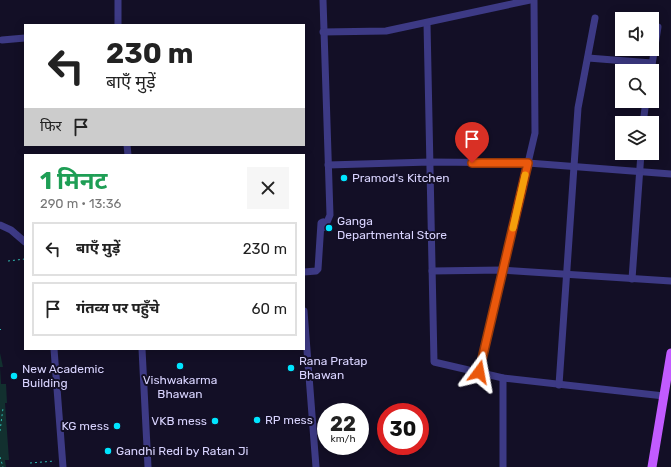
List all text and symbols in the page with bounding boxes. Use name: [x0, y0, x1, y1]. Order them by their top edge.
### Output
map controls: [615, 12, 659, 160]
button: sound: [615, 12, 659, 56]
text: 230 m: [106, 37, 193, 70]
icon: left: [40, 40, 92, 92]
button: search: [615, 64, 659, 108]
text: बाएँ मुड़ें: [106, 71, 156, 93]
icon: arrive: [70, 116, 92, 138]
button: layers: [615, 116, 659, 160]
text: फिर: [40, 117, 62, 135]
pin: [455, 122, 489, 163]
icon: arrive: [461, 128, 483, 150]
text: 1 मिनट: [40, 167, 107, 195]
button: close: [247, 167, 289, 209]
place label: Pramod's Kitchen: [352, 171, 450, 185]
marker: Pramod's Kitchen: [339, 173, 349, 183]
text: 290 m · 13:36: [40, 196, 121, 211]
place label: Ganga Departmental Store: [337, 214, 447, 242]
marker: Ganga Departmental Store: [324, 223, 334, 233]
icon: left: [42, 238, 64, 260]
text: बाएँ मुड़ें: [76, 239, 120, 257]
text: 230 m: [243, 240, 287, 258]
icon: arrive: [42, 298, 64, 320]
text: गंतव्य पर पहुँचे: [76, 299, 160, 317]
text: 60 m: [251, 300, 287, 318]
position arrow: [458, 351, 500, 393]
place label: Rana Pratap Bhawan: [299, 354, 368, 382]
marker: Vishwakarma Bhawan: [175, 361, 185, 371]
place label: New Academic Building: [22, 362, 105, 390]
marker: Rana Pratap Bhawan: [286, 363, 296, 373]
marker: New Academic Building: [9, 371, 19, 381]
place label: Vishwakarma Bhawan: [143, 373, 217, 401]
speed limit sign: 30: [377, 403, 429, 455]
text: 22: [330, 412, 356, 436]
place label: RP mess: [265, 413, 313, 427]
place label: VKB mess: [151, 414, 207, 428]
marker: RP mess: [252, 415, 262, 425]
marker: VKB mess: [210, 416, 220, 426]
place label: KG mess: [61, 419, 109, 433]
marker: KG mess: [112, 421, 122, 431]
text: km/h: [331, 433, 355, 445]
place label: Gandhi Redi by Ratan Ji: [116, 444, 249, 458]
marker: Gandhi Redi by Ratan Ji: [103, 446, 113, 456]

